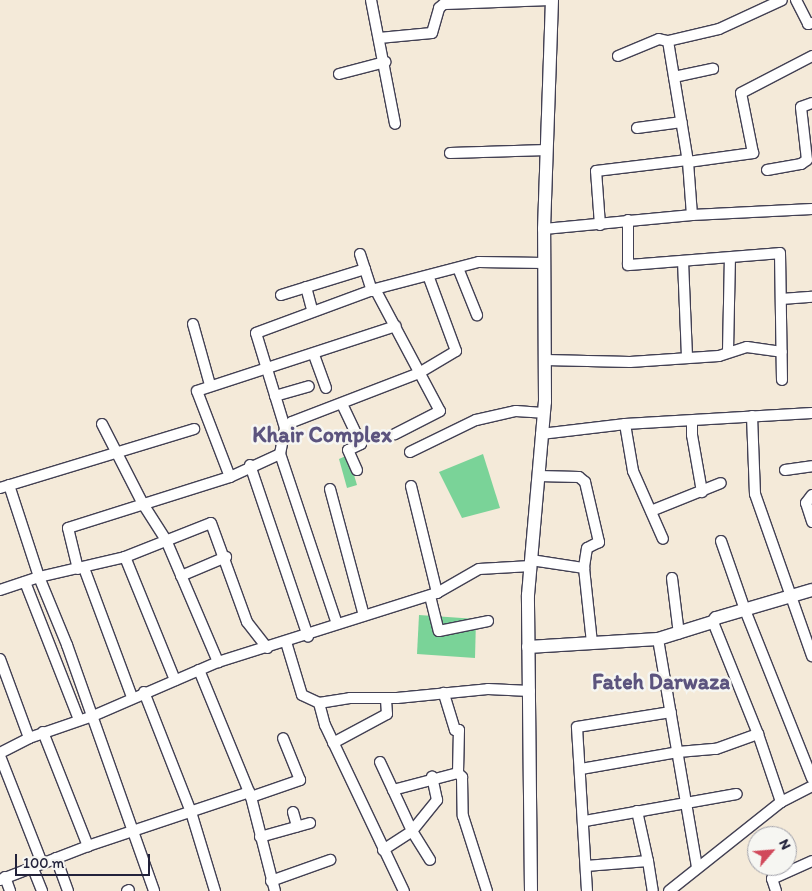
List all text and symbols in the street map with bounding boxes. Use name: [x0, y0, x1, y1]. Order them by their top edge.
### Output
district label: Khair Complex: [253, 422, 391, 448]
district label: Fateh Darwaza: [592, 669, 730, 695]
north arrow: [747, 826, 797, 876]
text: N: [775, 836, 795, 852]
scale bar: [18, 844, 152, 876]
text: 100 m: [23, 854, 64, 872]

